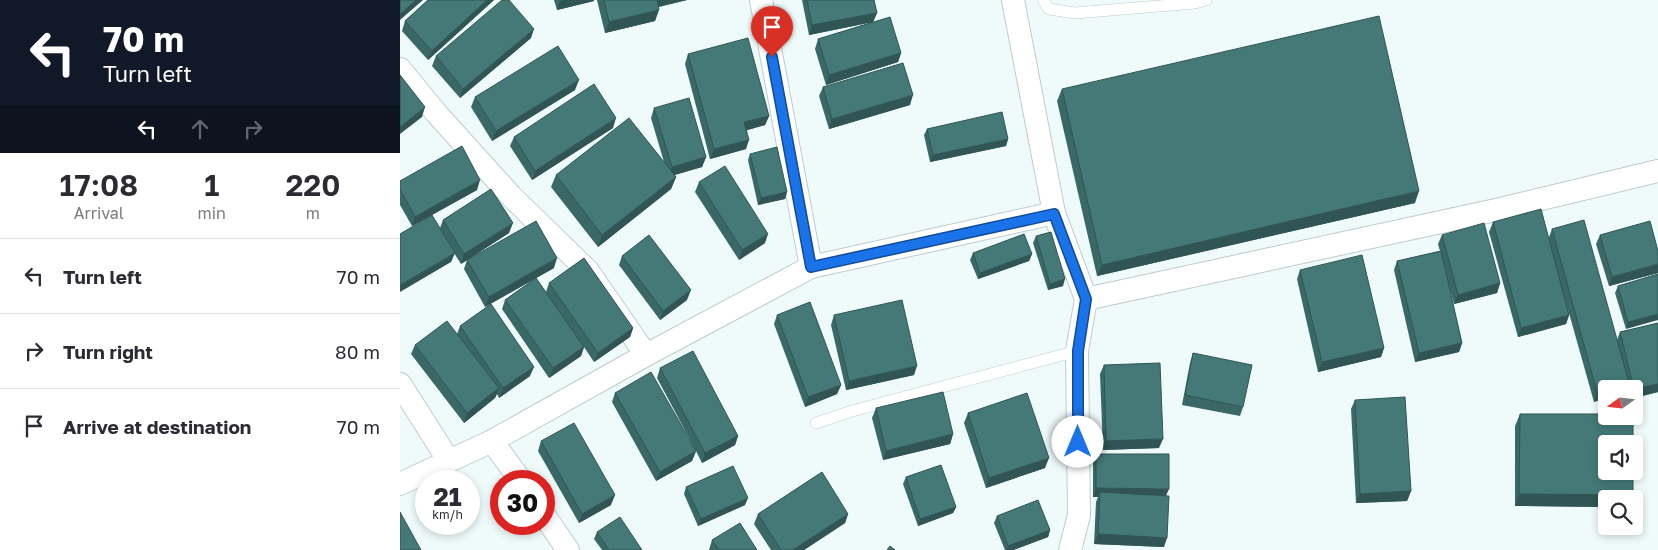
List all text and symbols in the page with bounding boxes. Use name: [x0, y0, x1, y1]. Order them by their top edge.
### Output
pin: [751, 6, 793, 57]
icon: arrive: [758, 13, 786, 41]
text: 70 m: [103, 18, 184, 60]
icon: left: [20, 20, 85, 85]
text: Turn left: [103, 60, 192, 87]
icon: left: [133, 115, 161, 143]
icon: ahead: [186, 115, 214, 143]
icon: right: [239, 115, 267, 143]
text: 17:08: [59, 167, 138, 203]
text: 1: [204, 167, 219, 203]
text: 220: [285, 167, 341, 203]
text: Arrival: [74, 203, 124, 223]
text: min: [198, 203, 226, 223]
text: m: [306, 203, 320, 223]
icon: left: [20, 262, 48, 290]
text: Turn left: [63, 265, 142, 288]
text: 70 m: [337, 265, 380, 288]
icon: right: [20, 337, 48, 365]
text: Turn right: [63, 340, 153, 363]
text: 80 m: [335, 340, 380, 363]
north arrow: [1598, 380, 1642, 425]
map controls: [1598, 380, 1643, 535]
icon: arrive: [20, 412, 48, 440]
text: Arrive at destination: [63, 415, 251, 438]
text: 70 m: [337, 415, 380, 438]
position arrow: [1051, 415, 1103, 467]
button: sound: [1598, 435, 1643, 480]
speed limit sign: 30: [490, 470, 555, 535]
text: 21: [433, 481, 462, 512]
button: search: [1598, 490, 1643, 535]
text: km/h: [432, 507, 463, 522]

